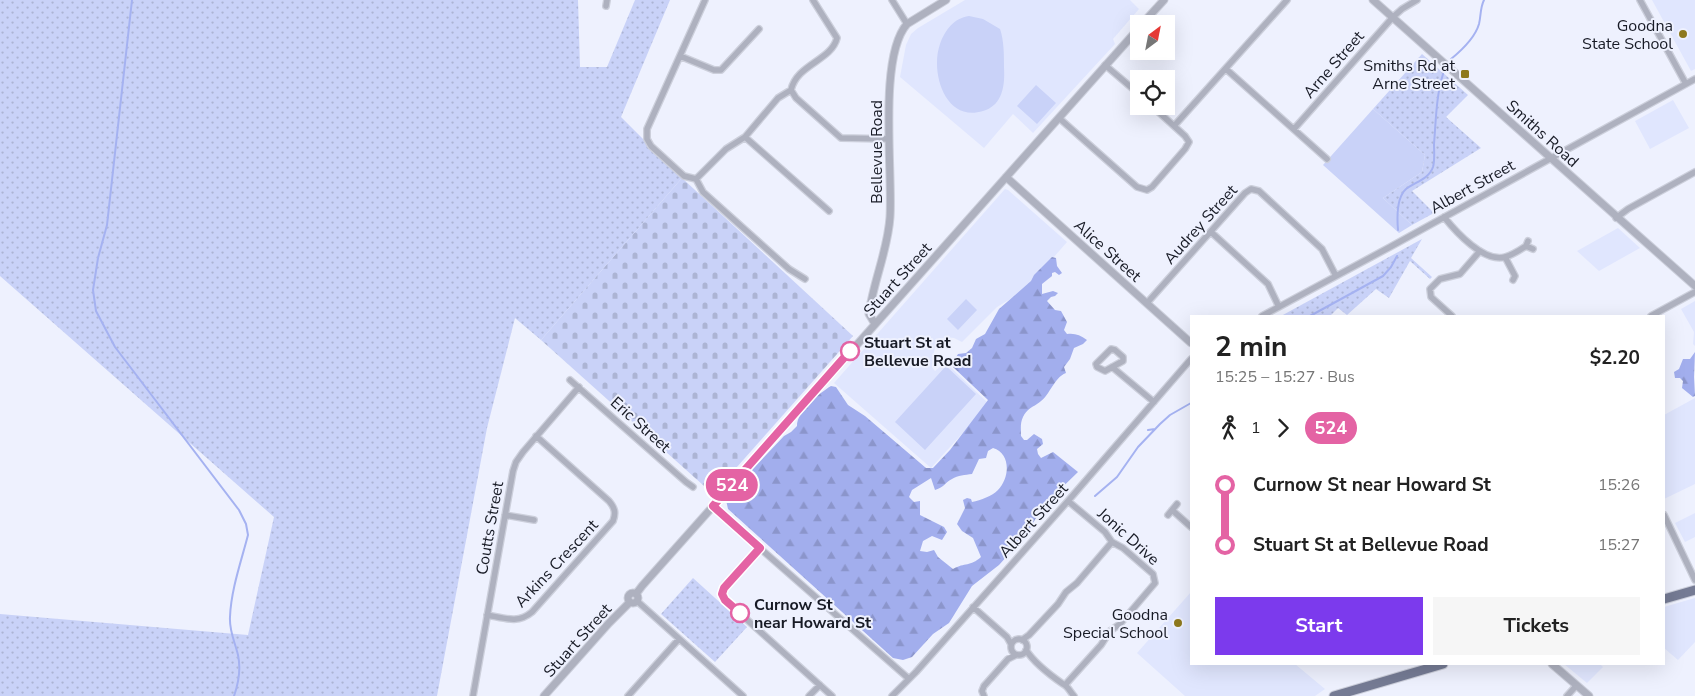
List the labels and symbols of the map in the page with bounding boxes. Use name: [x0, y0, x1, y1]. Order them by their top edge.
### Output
north arrow: [1130, 15, 1175, 60]
place label: Goodna State School: [1582, 15, 1673, 55]
street label: Arne Street: [1298, 26, 1369, 103]
marker: Goodna State School: [1677, 28, 1689, 40]
place label: Smiths Rd at Arne Street: [1363, 55, 1455, 95]
marker: Smiths Rd at Arne Street: [1459, 68, 1471, 80]
street label: Smiths Road: [1501, 95, 1583, 172]
street label: Bellevue Road: [866, 100, 888, 204]
street label: Albert Street: [1426, 154, 1519, 219]
street label: Audrey Street: [1159, 180, 1243, 269]
street label: Alice Street: [1069, 215, 1146, 287]
street label: Stuart Street: [859, 238, 937, 321]
place label: Stuart St at Bellevue Road: [864, 332, 971, 372]
marker: Stuart St at Bellevue Road: [840, 341, 860, 361]
street label: Eric Street: [605, 392, 675, 458]
line badge: 524: [703, 469, 761, 501]
street label: Albert Street: [994, 478, 1074, 563]
street label: Coutts Street: [471, 479, 509, 577]
street label: Jonic Drive: [1092, 502, 1164, 570]
street label: Arkins Crescent: [510, 515, 604, 613]
place label: Curnow St near Howard St: [754, 594, 872, 634]
street label: Stuart Street: [539, 599, 617, 682]
marker: Curnow St near Howard St: [730, 603, 750, 623]
place label: Goodna Special School: [1063, 604, 1168, 644]
marker: Goodna Special School: [1172, 617, 1184, 629]

